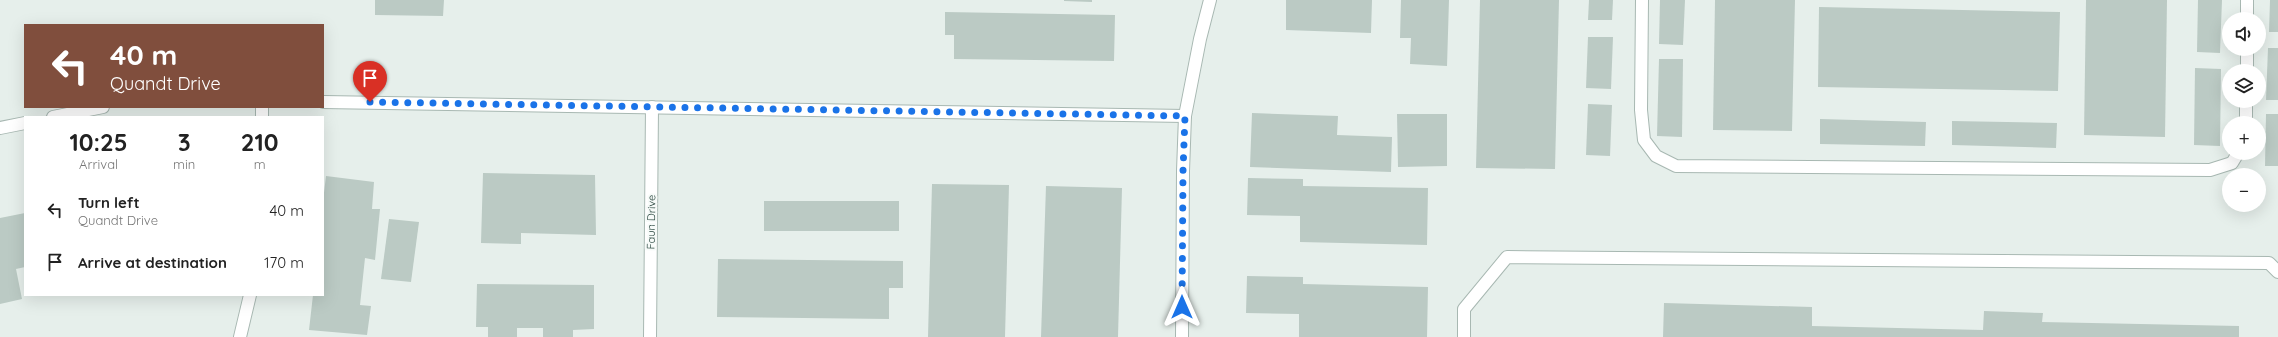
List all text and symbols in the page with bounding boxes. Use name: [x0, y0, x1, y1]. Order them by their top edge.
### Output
map controls: [2222, 12, 2266, 212]
button: sound: [2222, 12, 2266, 56]
text: 40 m: [110, 37, 177, 72]
icon: left: [44, 40, 96, 92]
pin: [353, 61, 387, 102]
button: layers: [2222, 64, 2266, 108]
icon: arrive: [359, 67, 381, 89]
text: Quandt Drive: [110, 72, 221, 95]
button: +: [2222, 116, 2266, 160]
text: 10:25: [70, 127, 128, 157]
text: 3: [178, 127, 191, 157]
text: 210: [241, 127, 279, 157]
text: Arrival: [79, 156, 118, 172]
text: min: [173, 156, 195, 172]
text: m: [254, 156, 266, 172]
button: −: [2222, 168, 2266, 212]
text: Turn left: [78, 193, 140, 212]
street label: Faun Drive: [644, 195, 658, 249]
icon: left: [44, 199, 66, 221]
text: 40 m: [269, 201, 304, 220]
text: Quandt Drive: [78, 212, 158, 228]
icon: arrive: [44, 251, 66, 273]
text: Arrive at destination: [78, 253, 227, 272]
text: 170 m: [264, 253, 304, 272]
position arrow: [1161, 286, 1203, 328]

